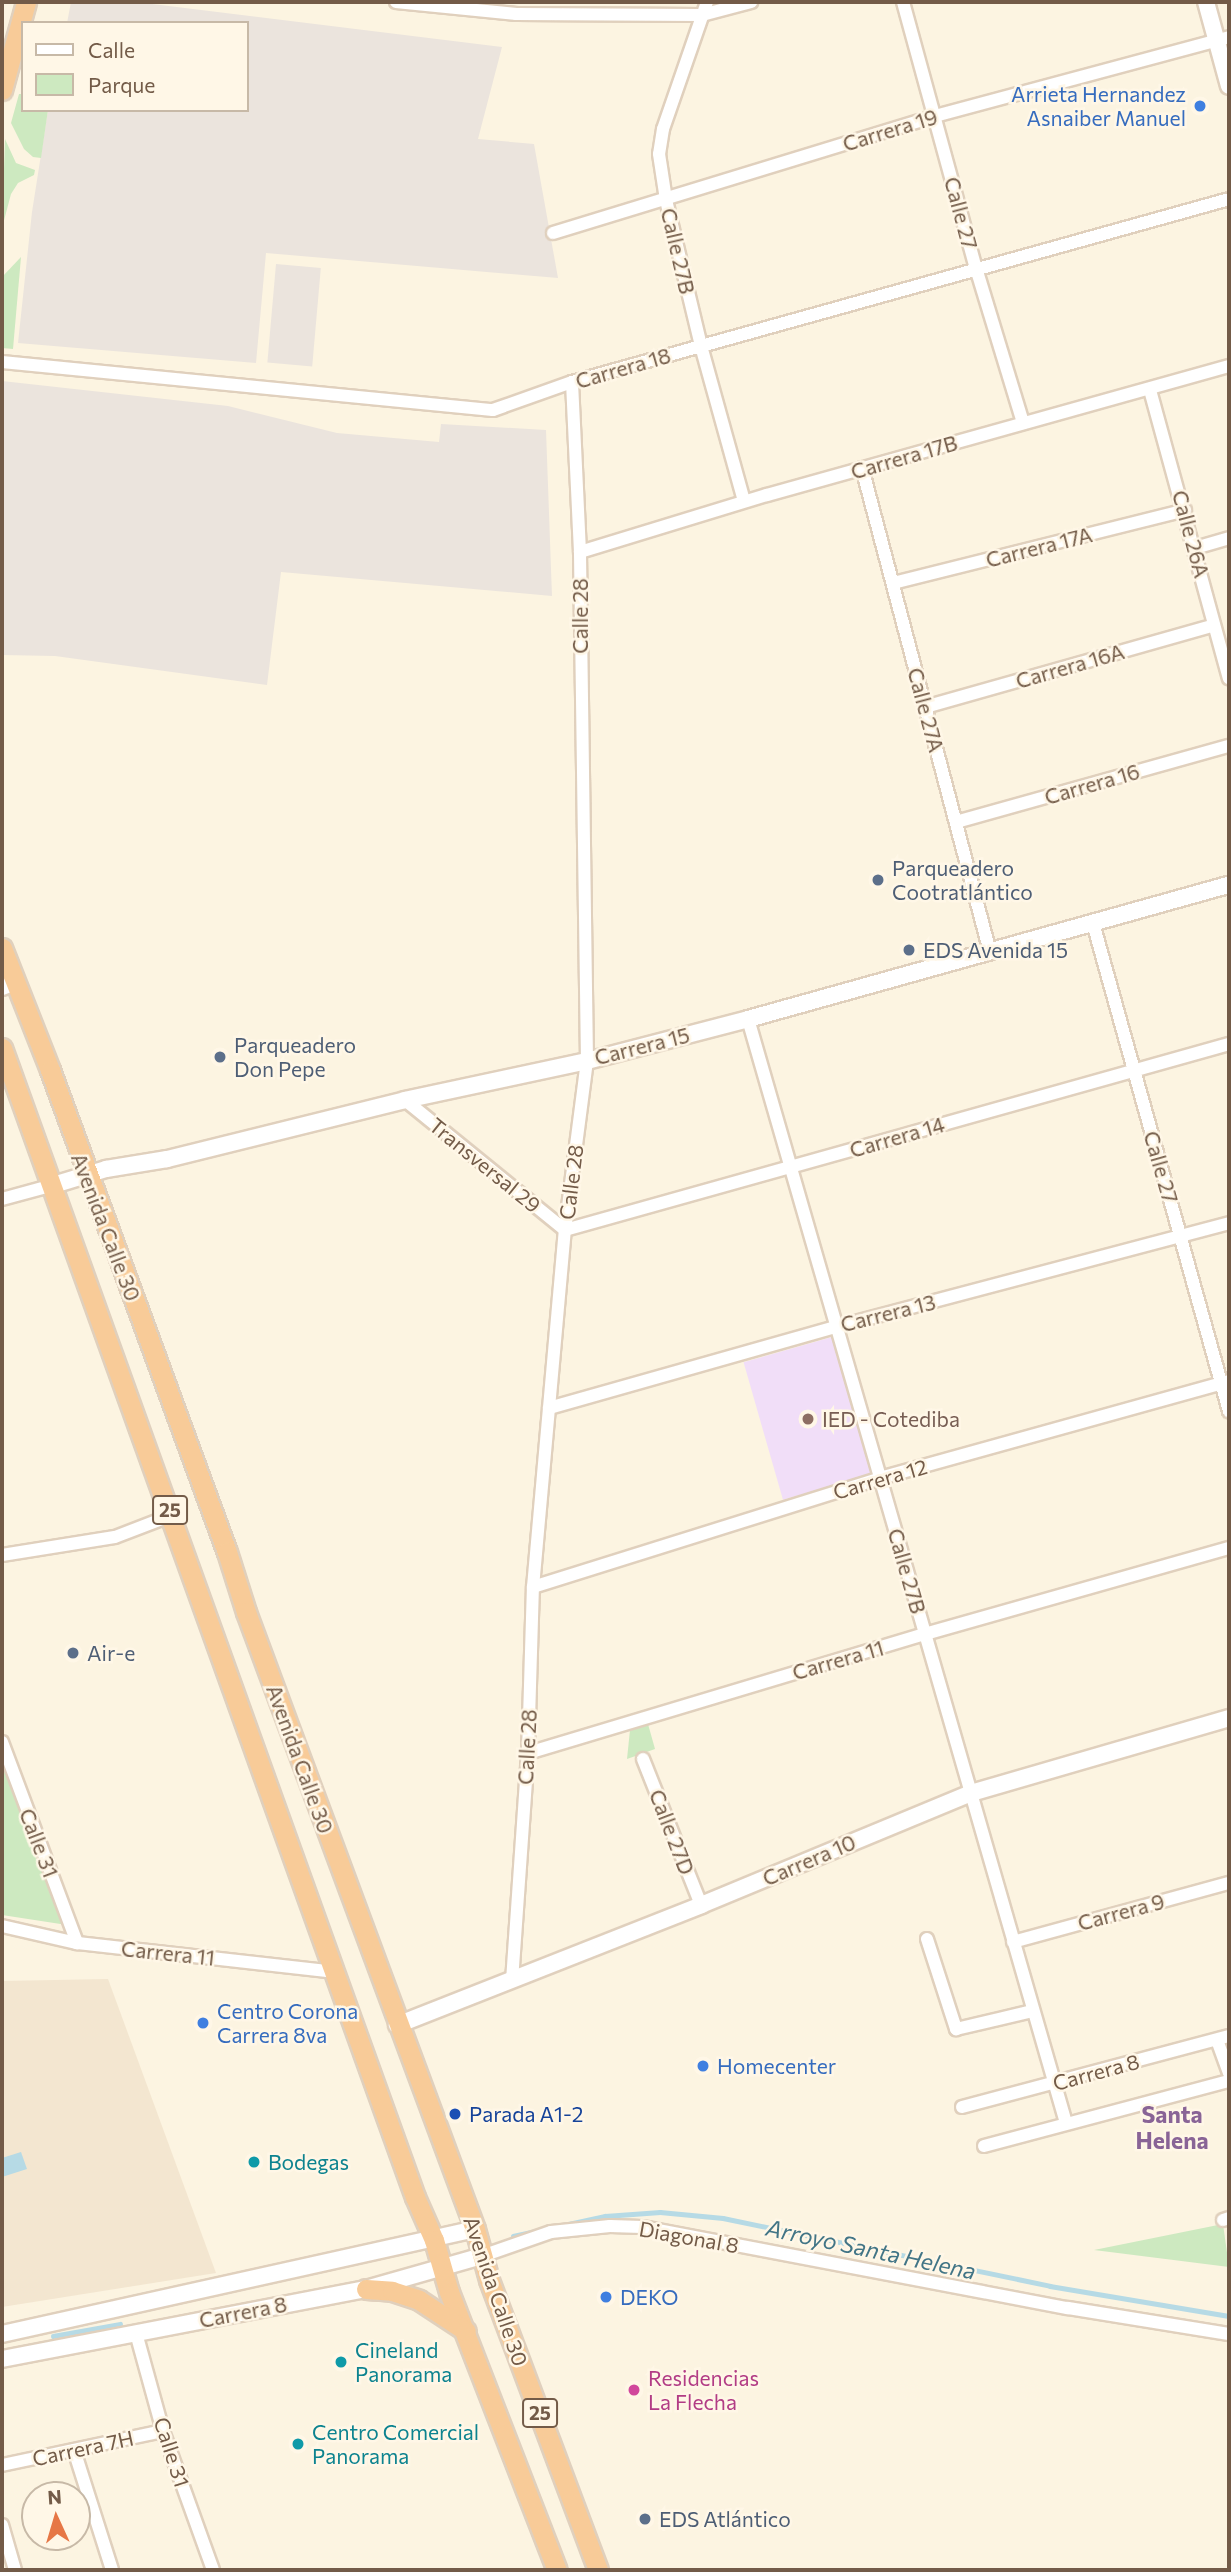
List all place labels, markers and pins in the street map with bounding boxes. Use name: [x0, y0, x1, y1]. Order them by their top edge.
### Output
place label: Arrieta Hernandez Asnaiber Manuel: [1011, 81, 1186, 131]
marker: Arrieta Hernandez Asnaiber Manuel: [1192, 98, 1208, 114]
place label: Parqueadero Cootratlántico: [892, 855, 1033, 905]
marker: Parqueadero Cootratlántico: [870, 872, 886, 888]
place label: EDS Avenida 15: [923, 937, 1068, 963]
marker: EDS Avenida 15: [901, 942, 917, 958]
place label: Parqueadero Don Pepe: [234, 1032, 356, 1082]
marker: Parqueadero Don Pepe: [212, 1049, 228, 1065]
place label: IED - Cotediba: [822, 1406, 960, 1432]
marker: IED - Cotediba: [800, 1411, 816, 1427]
place label: Air-e: [87, 1640, 135, 1666]
marker: Air-e: [65, 1645, 81, 1661]
place label: Centro Corona Carrera 8va: [217, 1998, 358, 2048]
marker: Centro Corona Carrera 8va: [195, 2015, 211, 2031]
place label: Homecenter: [717, 2053, 836, 2079]
marker: Homecenter: [695, 2058, 711, 2074]
place label: Parada A1-2: [469, 2101, 583, 2127]
marker: Parada A1-2: [447, 2106, 463, 2122]
place label: Bodegas: [268, 2149, 349, 2175]
marker: Bodegas: [246, 2154, 262, 2170]
place label: DEKO: [620, 2284, 678, 2310]
marker: DEKO: [598, 2289, 614, 2305]
place label: Cineland Panorama: [355, 2337, 452, 2387]
marker: Cineland Panorama: [333, 2354, 349, 2370]
place label: Residencias La Flecha: [648, 2365, 759, 2415]
marker: Residencias La Flecha: [626, 2382, 642, 2398]
place label: Centro Comercial Panorama: [312, 2419, 479, 2469]
marker: Centro Comercial Panorama: [290, 2436, 306, 2452]
place label: EDS Atlántico: [659, 2506, 791, 2532]
marker: EDS Atlántico: [637, 2511, 653, 2527]

